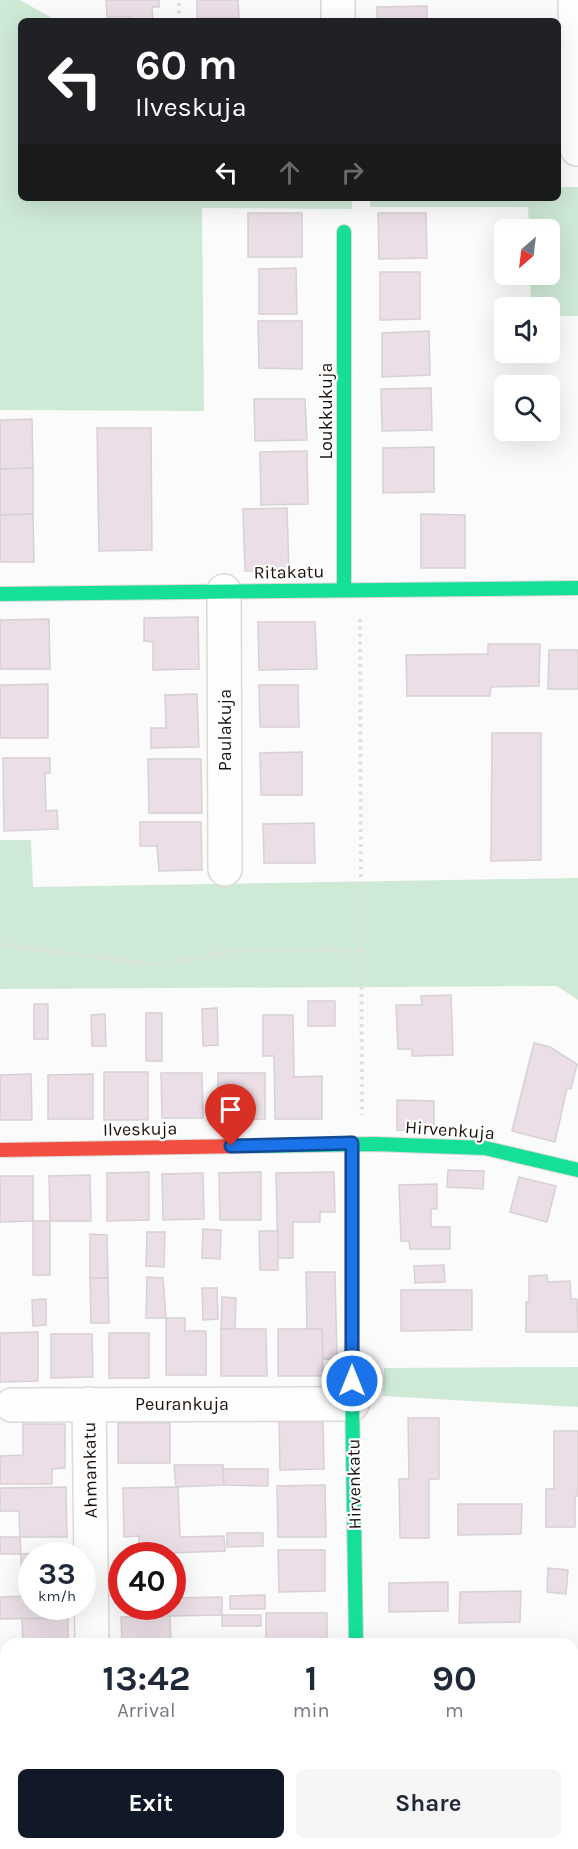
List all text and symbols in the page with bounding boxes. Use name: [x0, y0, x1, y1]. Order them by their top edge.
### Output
text: 60 m: [135, 40, 238, 90]
icon: left: [36, 42, 114, 120]
text: Ilveskuja: [135, 91, 247, 123]
icon: left: [210, 156, 243, 189]
icon: ahead: [273, 156, 306, 189]
icon: right: [336, 156, 369, 189]
north arrow: [494, 219, 560, 285]
map controls: [494, 219, 560, 441]
button: sound: [494, 297, 560, 363]
street label: Loukkukuja: [315, 363, 337, 459]
button: search: [494, 375, 560, 441]
street label: Ritakatu: [253, 560, 325, 584]
street label: Paulakuja: [214, 689, 236, 771]
pin: [205, 1084, 256, 1146]
icon: arrive: [214, 1093, 247, 1126]
street label: Hirvenkuja: [405, 1116, 495, 1144]
street label: Ilveskuja: [103, 1117, 177, 1141]
position arrow: [320, 1349, 384, 1413]
street label: Peurankuja: [135, 1393, 229, 1415]
street label: Ahmankatu: [78, 1422, 102, 1518]
street label: Hirvenkatu: [342, 1438, 366, 1530]
speed limit sign: 40: [108, 1542, 186, 1620]
text: 33: [38, 1556, 76, 1592]
text: km/h: [38, 1587, 76, 1605]
text: 13:42: [102, 1657, 190, 1699]
text: 1: [305, 1657, 318, 1699]
text: 90: [432, 1657, 477, 1699]
text: Arrival: [117, 1699, 176, 1722]
text: min: [293, 1699, 330, 1722]
text: m: [445, 1699, 464, 1722]
button: Exit: [18, 1769, 284, 1838]
button: Share: [296, 1769, 561, 1838]

